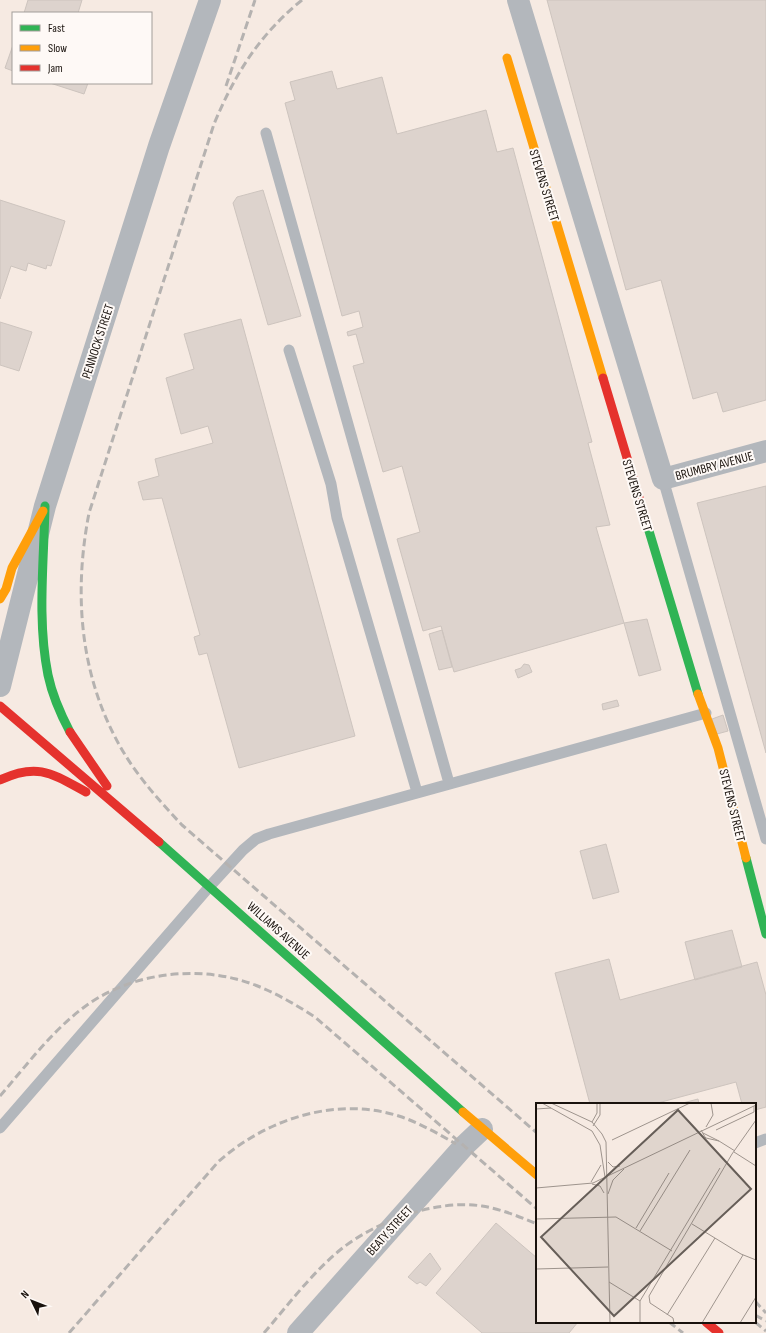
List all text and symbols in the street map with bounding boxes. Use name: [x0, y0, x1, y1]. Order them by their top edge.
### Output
legend: [12, 12, 152, 84]
text: Fast: [48, 21, 65, 36]
text: Slow: [48, 41, 67, 56]
text: Jam: [47, 61, 63, 76]
street label: STEVENS STREET: [526, 147, 563, 223]
street label: PENNOCK STREET: [78, 302, 118, 381]
street label: BRUMBRY AVENUE: [674, 448, 755, 484]
street label: STEVENS STREET: [619, 457, 656, 533]
street label: STEVENS STREET: [715, 767, 749, 843]
street label: WILLIAMS AVENUE: [244, 898, 313, 963]
inset map: [536, 1103, 756, 1323]
street label: BEATY STREET: [363, 1202, 416, 1259]
north arrow: [12, 1281, 52, 1321]
text: N: [18, 1288, 32, 1301]

